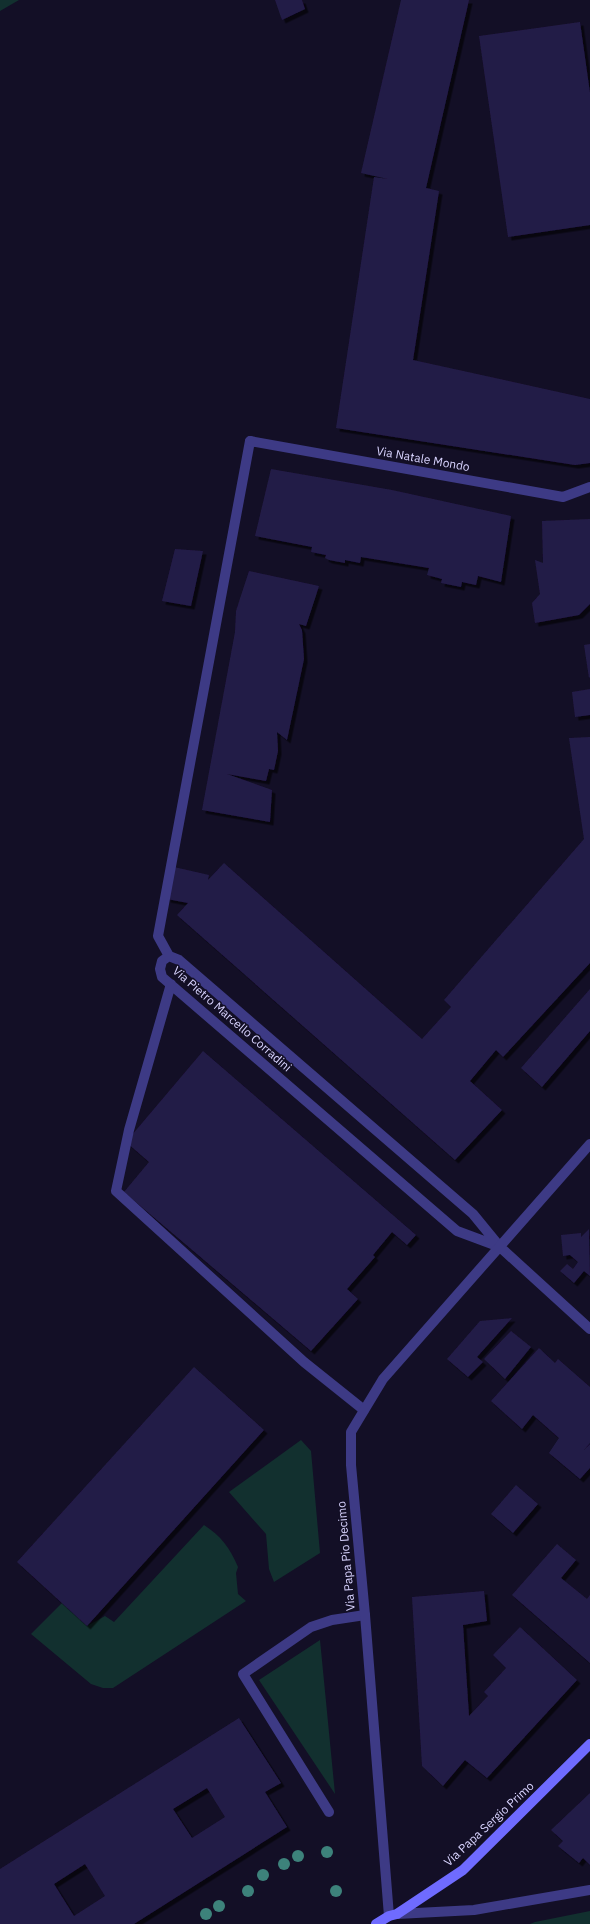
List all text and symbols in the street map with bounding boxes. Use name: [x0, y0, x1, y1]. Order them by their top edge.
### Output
street label: Via Natale Mondo: [375, 443, 471, 474]
street label: Via Pietro Marcello Corradini: [170, 963, 295, 1074]
street label: Via Papa Pio Decimo: [333, 1500, 358, 1611]
street label: Via Papa Sergio Primo: [441, 1778, 537, 1869]

